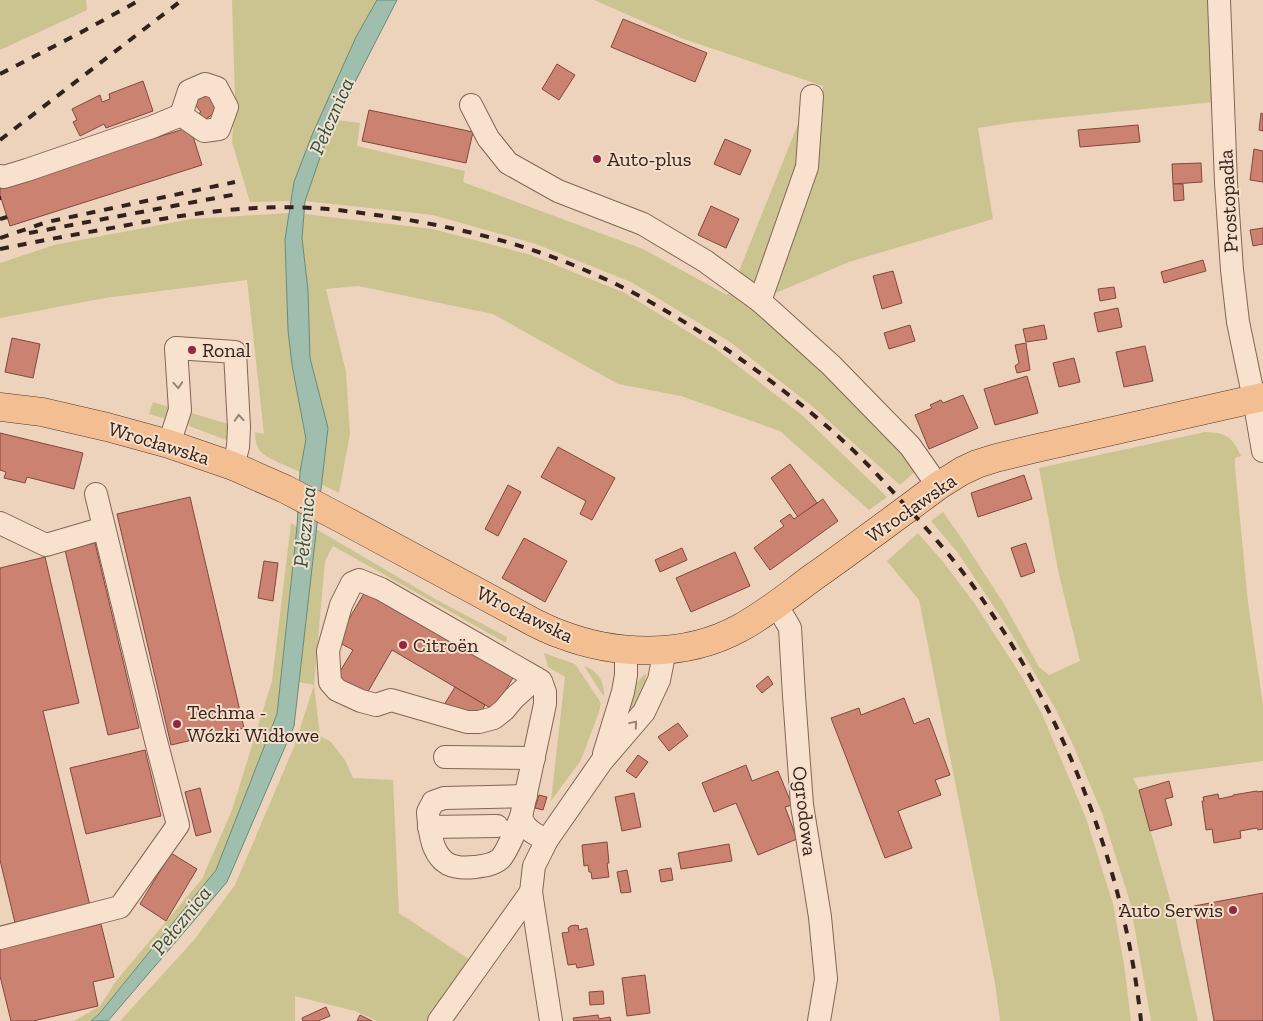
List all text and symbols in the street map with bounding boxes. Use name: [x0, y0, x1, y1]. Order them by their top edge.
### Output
water label: Pełcznica: [303, 74, 359, 158]
place label: Auto-plus: [607, 147, 691, 171]
street label: Prostopadła: [1213, 148, 1243, 253]
marker: Auto-plus: [591, 153, 603, 165]
place label: Ronal: [202, 338, 251, 362]
marker: Ronal: [186, 344, 198, 356]
one-way arrow: [173, 381, 184, 389]
one-way arrow: [233, 414, 244, 422]
street label: Wrocławska: [106, 416, 213, 470]
street label: Wrocławska: [861, 468, 961, 548]
water label: Pełcznica: [287, 485, 321, 569]
street label: Wrocławska: [473, 580, 578, 648]
place label: Citroën: [413, 633, 479, 657]
marker: Citroën: [397, 639, 409, 651]
place label: Techma - Wózki Widłowe: [187, 700, 319, 747]
marker: Techma - Wózki Widłowe: [171, 718, 183, 730]
one-way arrow: [628, 721, 637, 730]
street label: Ogrodowa: [788, 765, 822, 858]
water label: Pełcznica: [146, 881, 216, 959]
place label: Auto Serwis: [1119, 898, 1223, 922]
marker: Auto Serwis: [1227, 904, 1239, 916]

